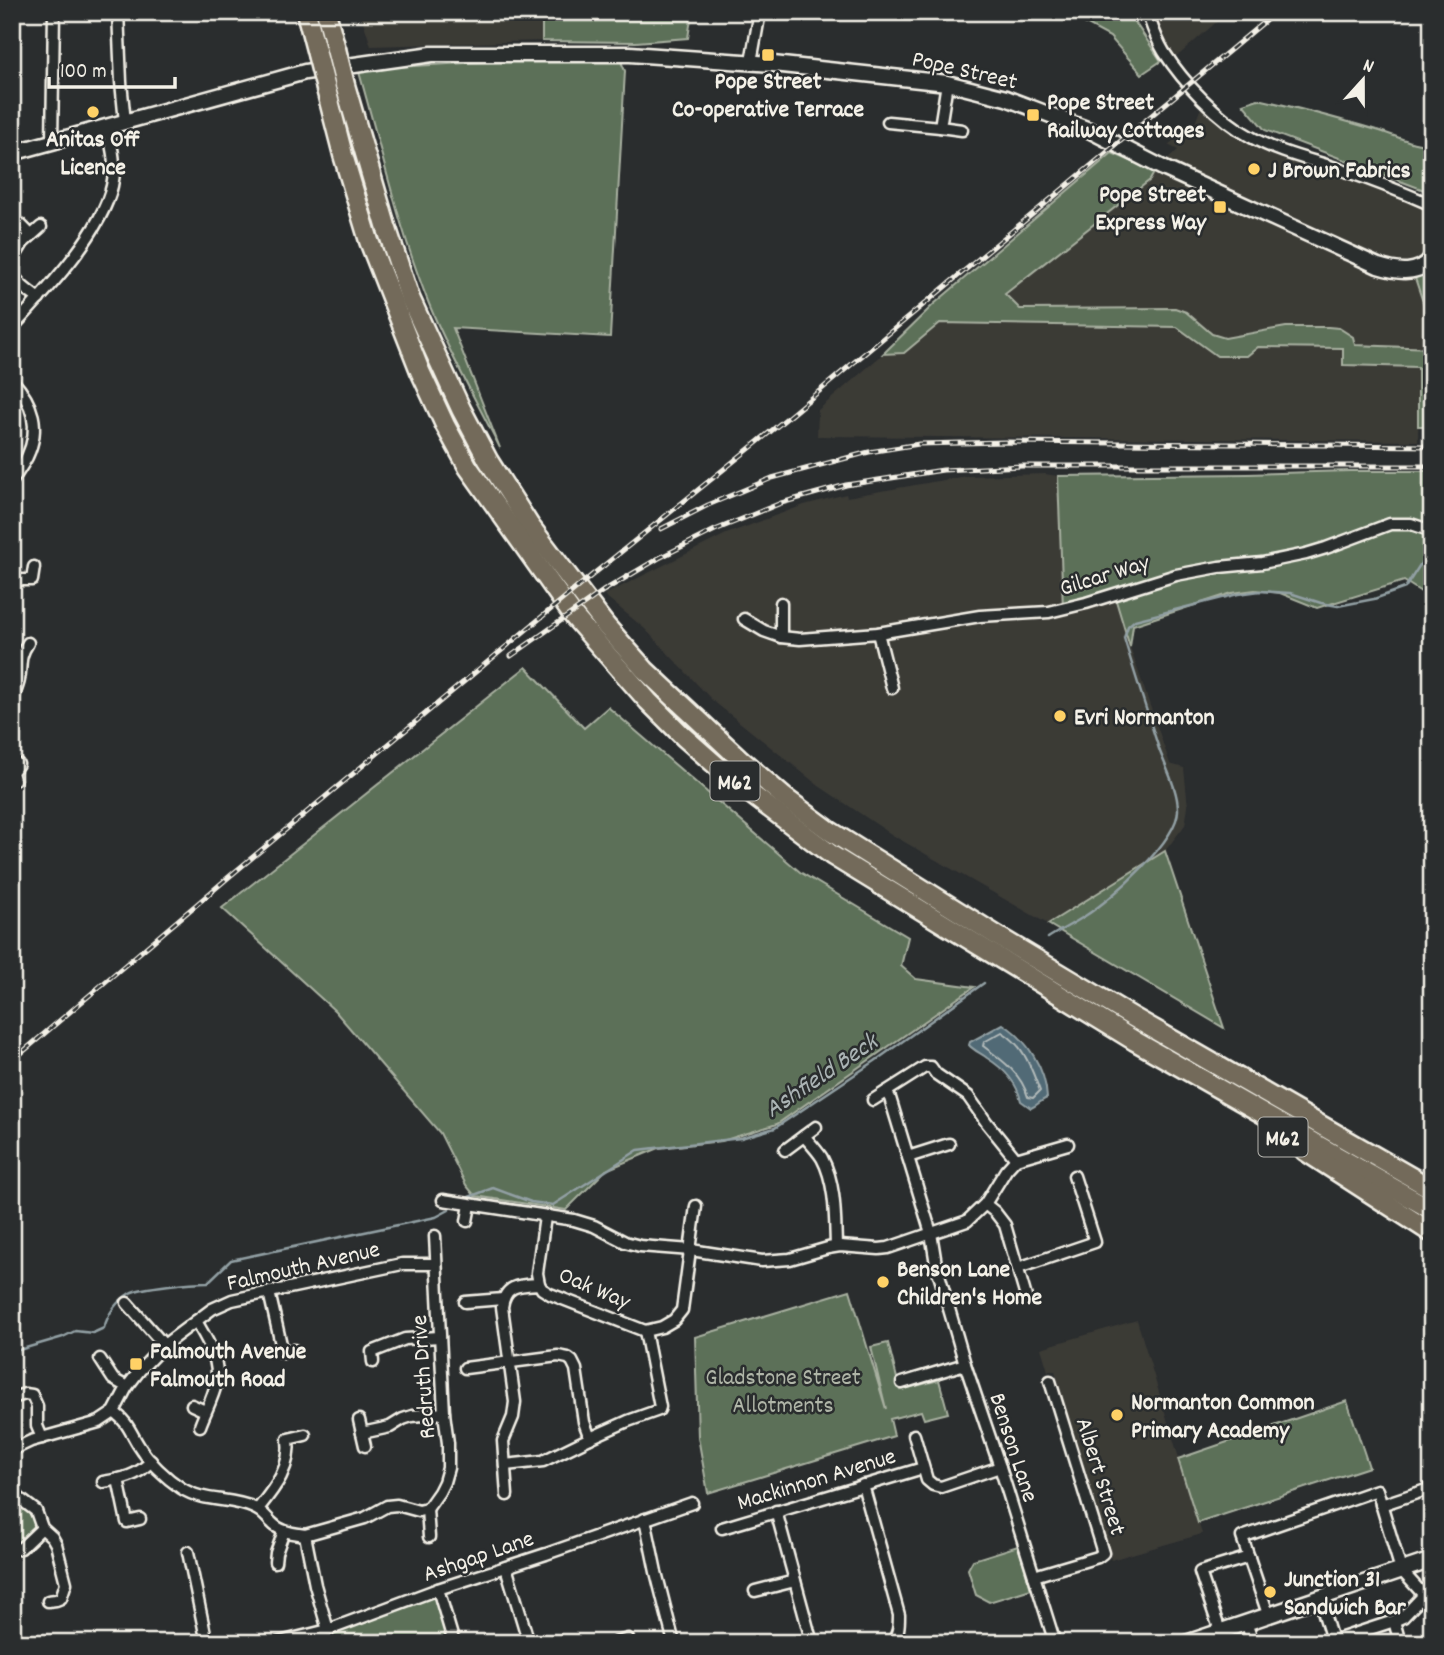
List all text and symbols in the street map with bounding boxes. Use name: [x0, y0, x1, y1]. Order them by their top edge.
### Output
street label: Pope Street: [908, 43, 1020, 101]
scale bar: [49, 46, 175, 90]
north arrow: [1328, 46, 1398, 116]
marker: Pope Street Co-operative Terrace: [760, 47, 776, 63]
text: N: [1359, 53, 1377, 82]
text: 100 m: [60, 58, 107, 88]
place label: Pope Street Co-operative Terrace: [672, 66, 864, 128]
place label: Pope Street Railway Cottages: [1047, 87, 1205, 149]
marker: Anitas Off Licence: [85, 104, 101, 120]
marker: Pope Street Railway Cottages: [1025, 107, 1041, 123]
place label: Anitas Off Licence: [46, 124, 140, 186]
place label: J Brown Fabrics: [1268, 155, 1411, 189]
marker: J Brown Fabrics: [1246, 161, 1262, 177]
place label: Pope Street Express Way: [1095, 179, 1207, 241]
marker: Pope Street Express Way: [1212, 199, 1228, 215]
street label: Gilcar Way: [1056, 547, 1155, 607]
place label: Evri Normanton: [1074, 702, 1215, 736]
marker: Evri Normanton: [1052, 708, 1068, 724]
road number: M62: [710, 762, 760, 800]
water label: Ashfield Beck: [758, 1024, 888, 1129]
road number: M62: [1258, 1118, 1308, 1156]
street label: Falmouth Avenue: [224, 1234, 384, 1302]
place label: Benson Lane Children's Home: [897, 1254, 1043, 1316]
street label: Oak Way: [553, 1259, 636, 1321]
marker: Benson Lane Children's Home: [875, 1274, 891, 1290]
street label: Redruth Drive: [404, 1314, 446, 1440]
place label: Falmouth Avenue Falmouth Road: [150, 1336, 307, 1398]
marker: Falmouth Avenue Falmouth Road: [128, 1356, 144, 1372]
park label: Gladstone Street Allotments: [705, 1362, 861, 1424]
place label: Normanton Common Primary Academy: [1131, 1387, 1315, 1449]
street label: Benson Lane: [979, 1389, 1046, 1507]
marker: Normanton Common Primary Academy: [1109, 1407, 1125, 1423]
street label: Albert Street: [1065, 1414, 1133, 1540]
street label: Mackinnon Avenue: [733, 1441, 900, 1521]
street label: Ashgap Lane: [419, 1523, 539, 1593]
place label: Junction 31 Sandwich Bar: [1284, 1564, 1407, 1626]
marker: Junction 31 Sandwich Bar: [1262, 1584, 1278, 1600]

